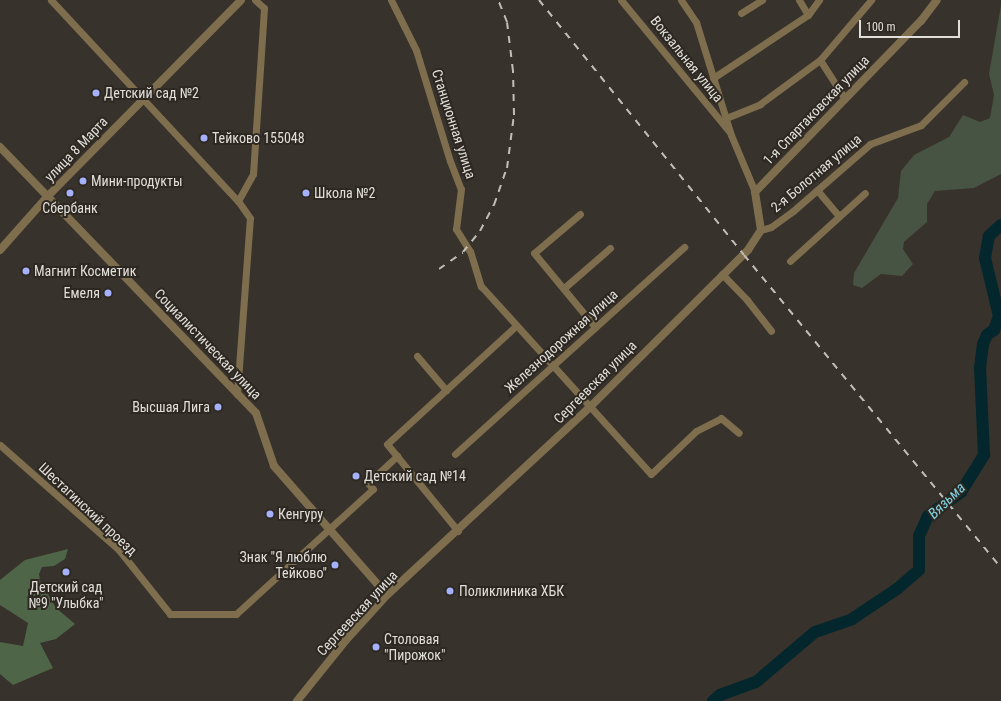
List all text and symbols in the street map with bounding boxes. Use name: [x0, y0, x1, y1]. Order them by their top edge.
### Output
scale bar: [861, 12, 962, 38]
street label: Вокзальная улица: [647, 13, 727, 105]
text: 100 m: [866, 20, 896, 34]
street label: 1-я Спартаковская улица: [759, 52, 873, 168]
street label: Станционная улица: [428, 67, 480, 181]
place label: Детский сад №2: [104, 85, 199, 101]
marker: Детский сад №2: [91, 88, 101, 98]
street label: улица 8 Марта: [41, 113, 111, 185]
place label: Тейково 155048: [212, 130, 305, 146]
street label: 2-я Болотная улица: [767, 130, 865, 216]
marker: Тейково 155048: [199, 133, 209, 143]
place label: Мини-продукты: [91, 173, 183, 189]
marker: Мини-продукты: [78, 176, 88, 186]
place label: Школа №2: [314, 185, 375, 201]
marker: Сбербанк: [65, 188, 75, 198]
marker: Школа №2: [301, 188, 311, 198]
place label: Сбербанк: [42, 200, 98, 216]
place label: Магнит Косметик: [34, 263, 136, 279]
marker: Магнит Косметик: [21, 266, 31, 276]
place label: Емеля: [64, 285, 100, 301]
street label: Социалистическая улица: [151, 285, 265, 403]
street label: Железнодорожная улица: [501, 286, 621, 396]
marker: Емеля: [103, 288, 113, 298]
street label: Сергеевская улица: [550, 337, 640, 427]
place label: Высшая Лига: [132, 399, 210, 415]
marker: Высшая Лига: [213, 402, 223, 412]
street label: Шестагинский проезд: [35, 459, 141, 559]
place label: Детский сад №14: [364, 468, 466, 484]
marker: Детский сад №14: [351, 471, 361, 481]
water label: Вязьма: [925, 479, 969, 523]
place label: Кенгуру: [278, 506, 323, 522]
marker: Кенгуру: [265, 509, 275, 519]
place label: Знак "Я люблю Тейково": [240, 549, 327, 582]
marker: Знак "Я люблю Тейково": [330, 560, 340, 570]
marker: Детский сад №9 "Улыбка": [61, 567, 71, 577]
street label: Сергеевская улица: [313, 567, 401, 659]
place label: Детский сад №9 "Улыбка": [28, 579, 104, 612]
place label: Поликлиника ХБК: [459, 583, 564, 599]
marker: Поликлиника ХБК: [444, 585, 456, 597]
place label: Столовая "Пирожок": [384, 631, 445, 664]
marker: Столовая "Пирожок": [371, 642, 381, 652]

